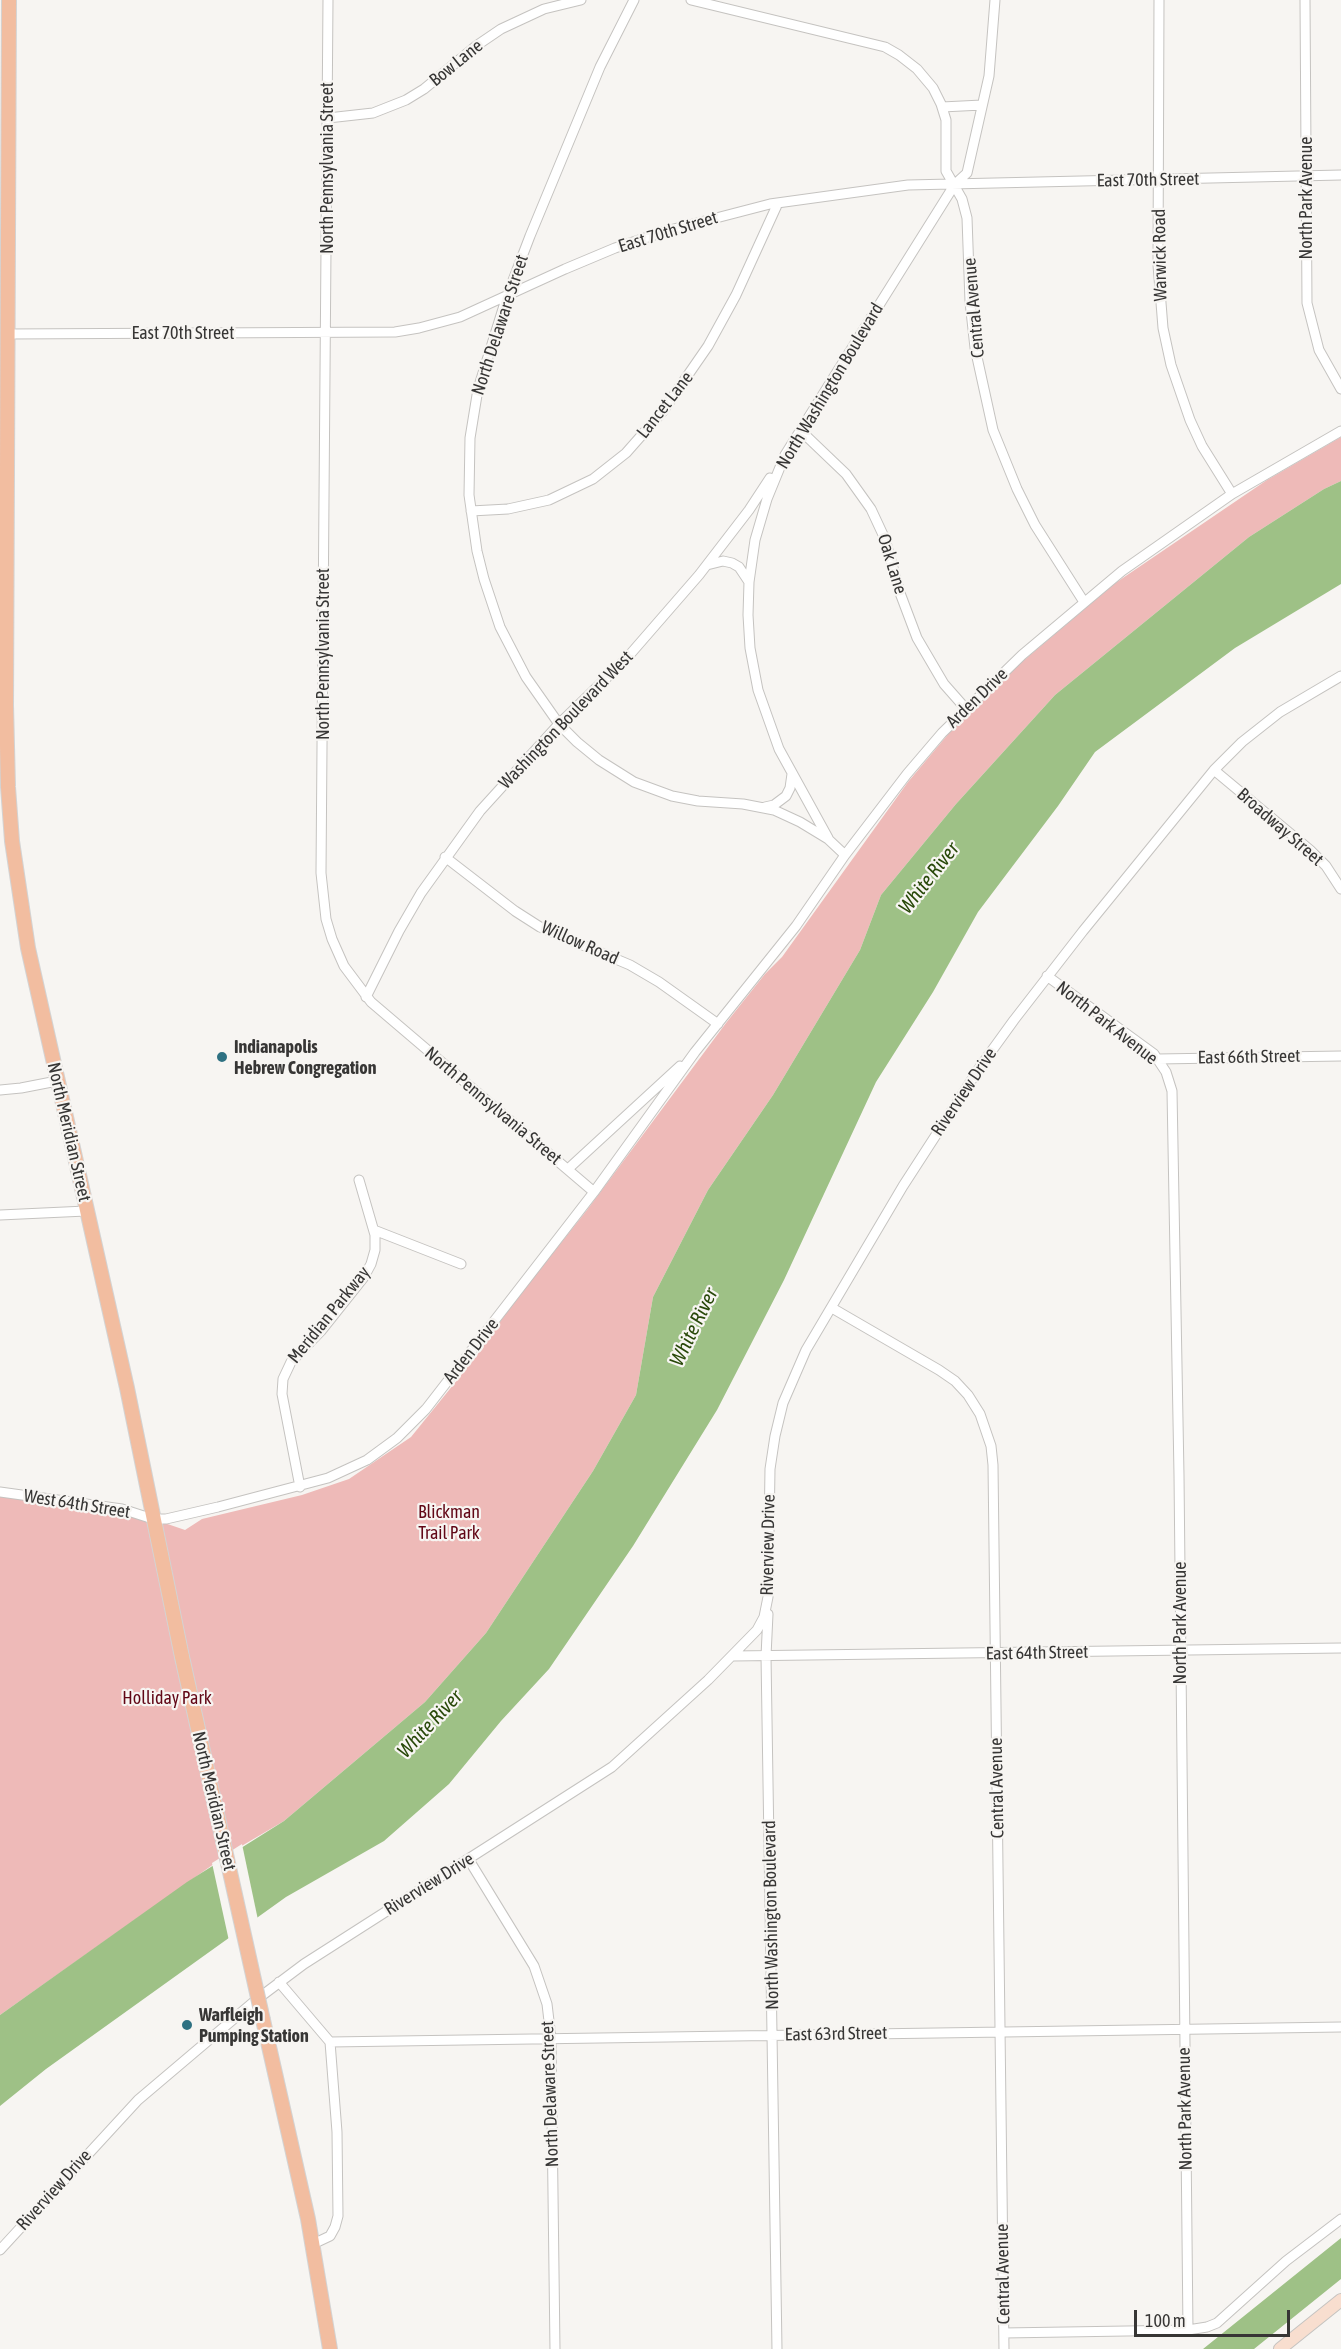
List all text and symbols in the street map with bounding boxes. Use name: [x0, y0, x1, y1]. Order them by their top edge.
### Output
street label: Bow Lane: [425, 35, 487, 91]
street label: North Pennsylvania Street: [316, 82, 338, 254]
street label: North Park Avenue: [1295, 137, 1317, 259]
street label: East 70th Street: [1096, 168, 1200, 192]
street label: East 70th Street: [616, 207, 720, 257]
street label: Warwick Road: [1148, 209, 1172, 301]
street label: North Delaware Street: [467, 252, 533, 398]
street label: Central Avenue: [959, 257, 989, 359]
street label: North Washington Boulevard: [772, 299, 888, 473]
street label: East 70th Street: [132, 322, 234, 344]
street label: Lancet Lane: [632, 367, 698, 443]
street label: Oak Lane: [873, 531, 911, 597]
street label: North Pennsylvania Street: [312, 568, 334, 740]
street label: Washington Boulevard West: [494, 646, 638, 794]
street label: Arden Drive: [942, 663, 1012, 733]
street label: Broadway Street: [1232, 784, 1328, 870]
water label: White River: [894, 838, 964, 918]
street label: Willow Road: [538, 916, 622, 970]
street label: North Park Avenue: [1052, 977, 1162, 1069]
place label: Indianapolis Hebrew Congregation: [234, 1036, 376, 1078]
street label: North Pennsylvania Street: [420, 1042, 566, 1170]
street label: Riverview Drive: [927, 1044, 1001, 1140]
street label: East 66th Street: [1197, 1045, 1301, 1069]
marker: Indianapolis Hebrew Congregation: [215, 1050, 229, 1064]
street label: North Meridian Street: [43, 1060, 95, 1204]
street label: Meridian Parkway: [283, 1262, 375, 1368]
water label: White River: [665, 1284, 723, 1370]
street label: Arden Drive: [439, 1314, 503, 1388]
street label: West 64th Street: [22, 1485, 132, 1523]
street label: Riverview Drive: [756, 1494, 780, 1596]
park label: Blickman Trail Park: [418, 1501, 480, 1544]
street label: North Park Avenue: [1169, 1562, 1191, 1684]
street label: East 64th Street: [985, 1641, 1089, 1665]
water label: White River: [393, 1685, 467, 1763]
park label: Holliday Park: [122, 1687, 212, 1709]
street label: North Meridian Street: [188, 1729, 240, 1873]
street label: Central Avenue: [985, 1738, 1009, 1838]
street label: North Washington Boulevard: [759, 1820, 783, 2010]
street label: Riverview Drive: [380, 1848, 478, 1920]
place label: Warfleigh Pumping Station: [199, 2004, 309, 2046]
marker: Warfleigh Pumping Station: [180, 2018, 194, 2032]
street label: North Delaware Street: [537, 2020, 563, 2168]
street label: East 63rd Street: [784, 2022, 888, 2046]
street label: North Park Avenue: [1173, 2047, 1197, 2171]
street label: Riverview Drive: [12, 2145, 96, 2235]
street label: Central Avenue: [991, 2224, 1015, 2324]
scale bar: [1137, 2298, 1293, 2336]
text: 100 m: [1145, 2310, 1186, 2331]

